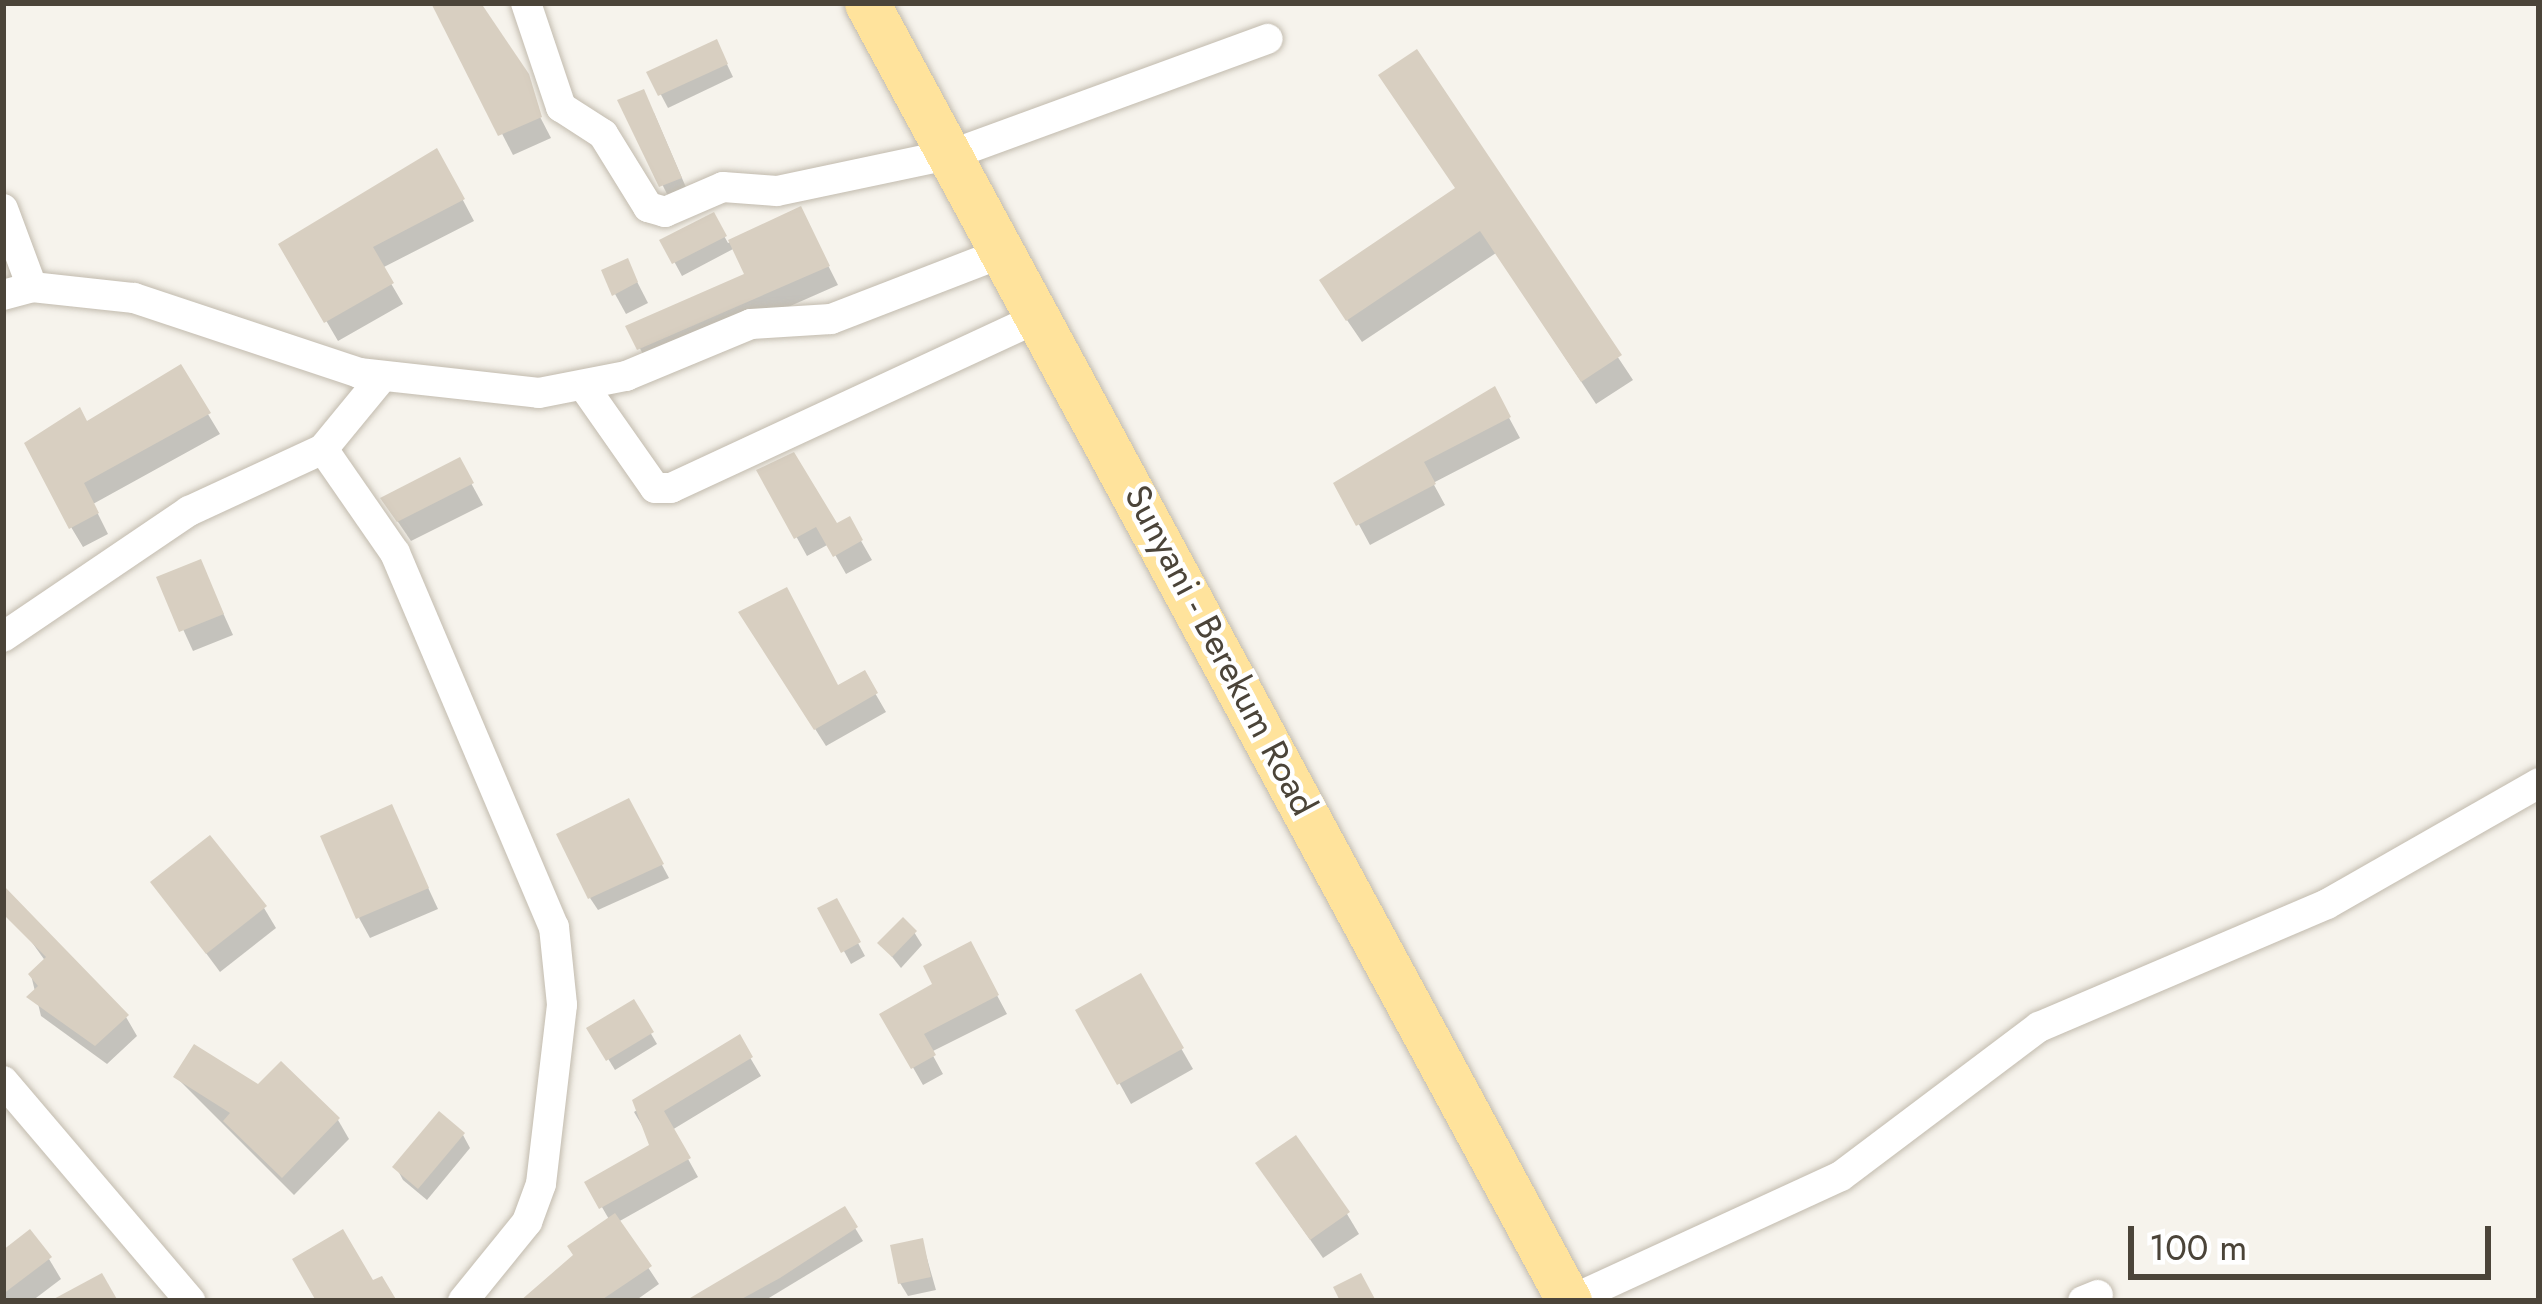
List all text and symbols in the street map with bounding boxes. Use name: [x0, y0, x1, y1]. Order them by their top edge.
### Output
street label: Sunyani - Berekum Road: [1116, 477, 1326, 823]
scale bar: [2134, 1202, 2497, 1276]
text: 100 m: [2149, 1221, 2247, 1273]

